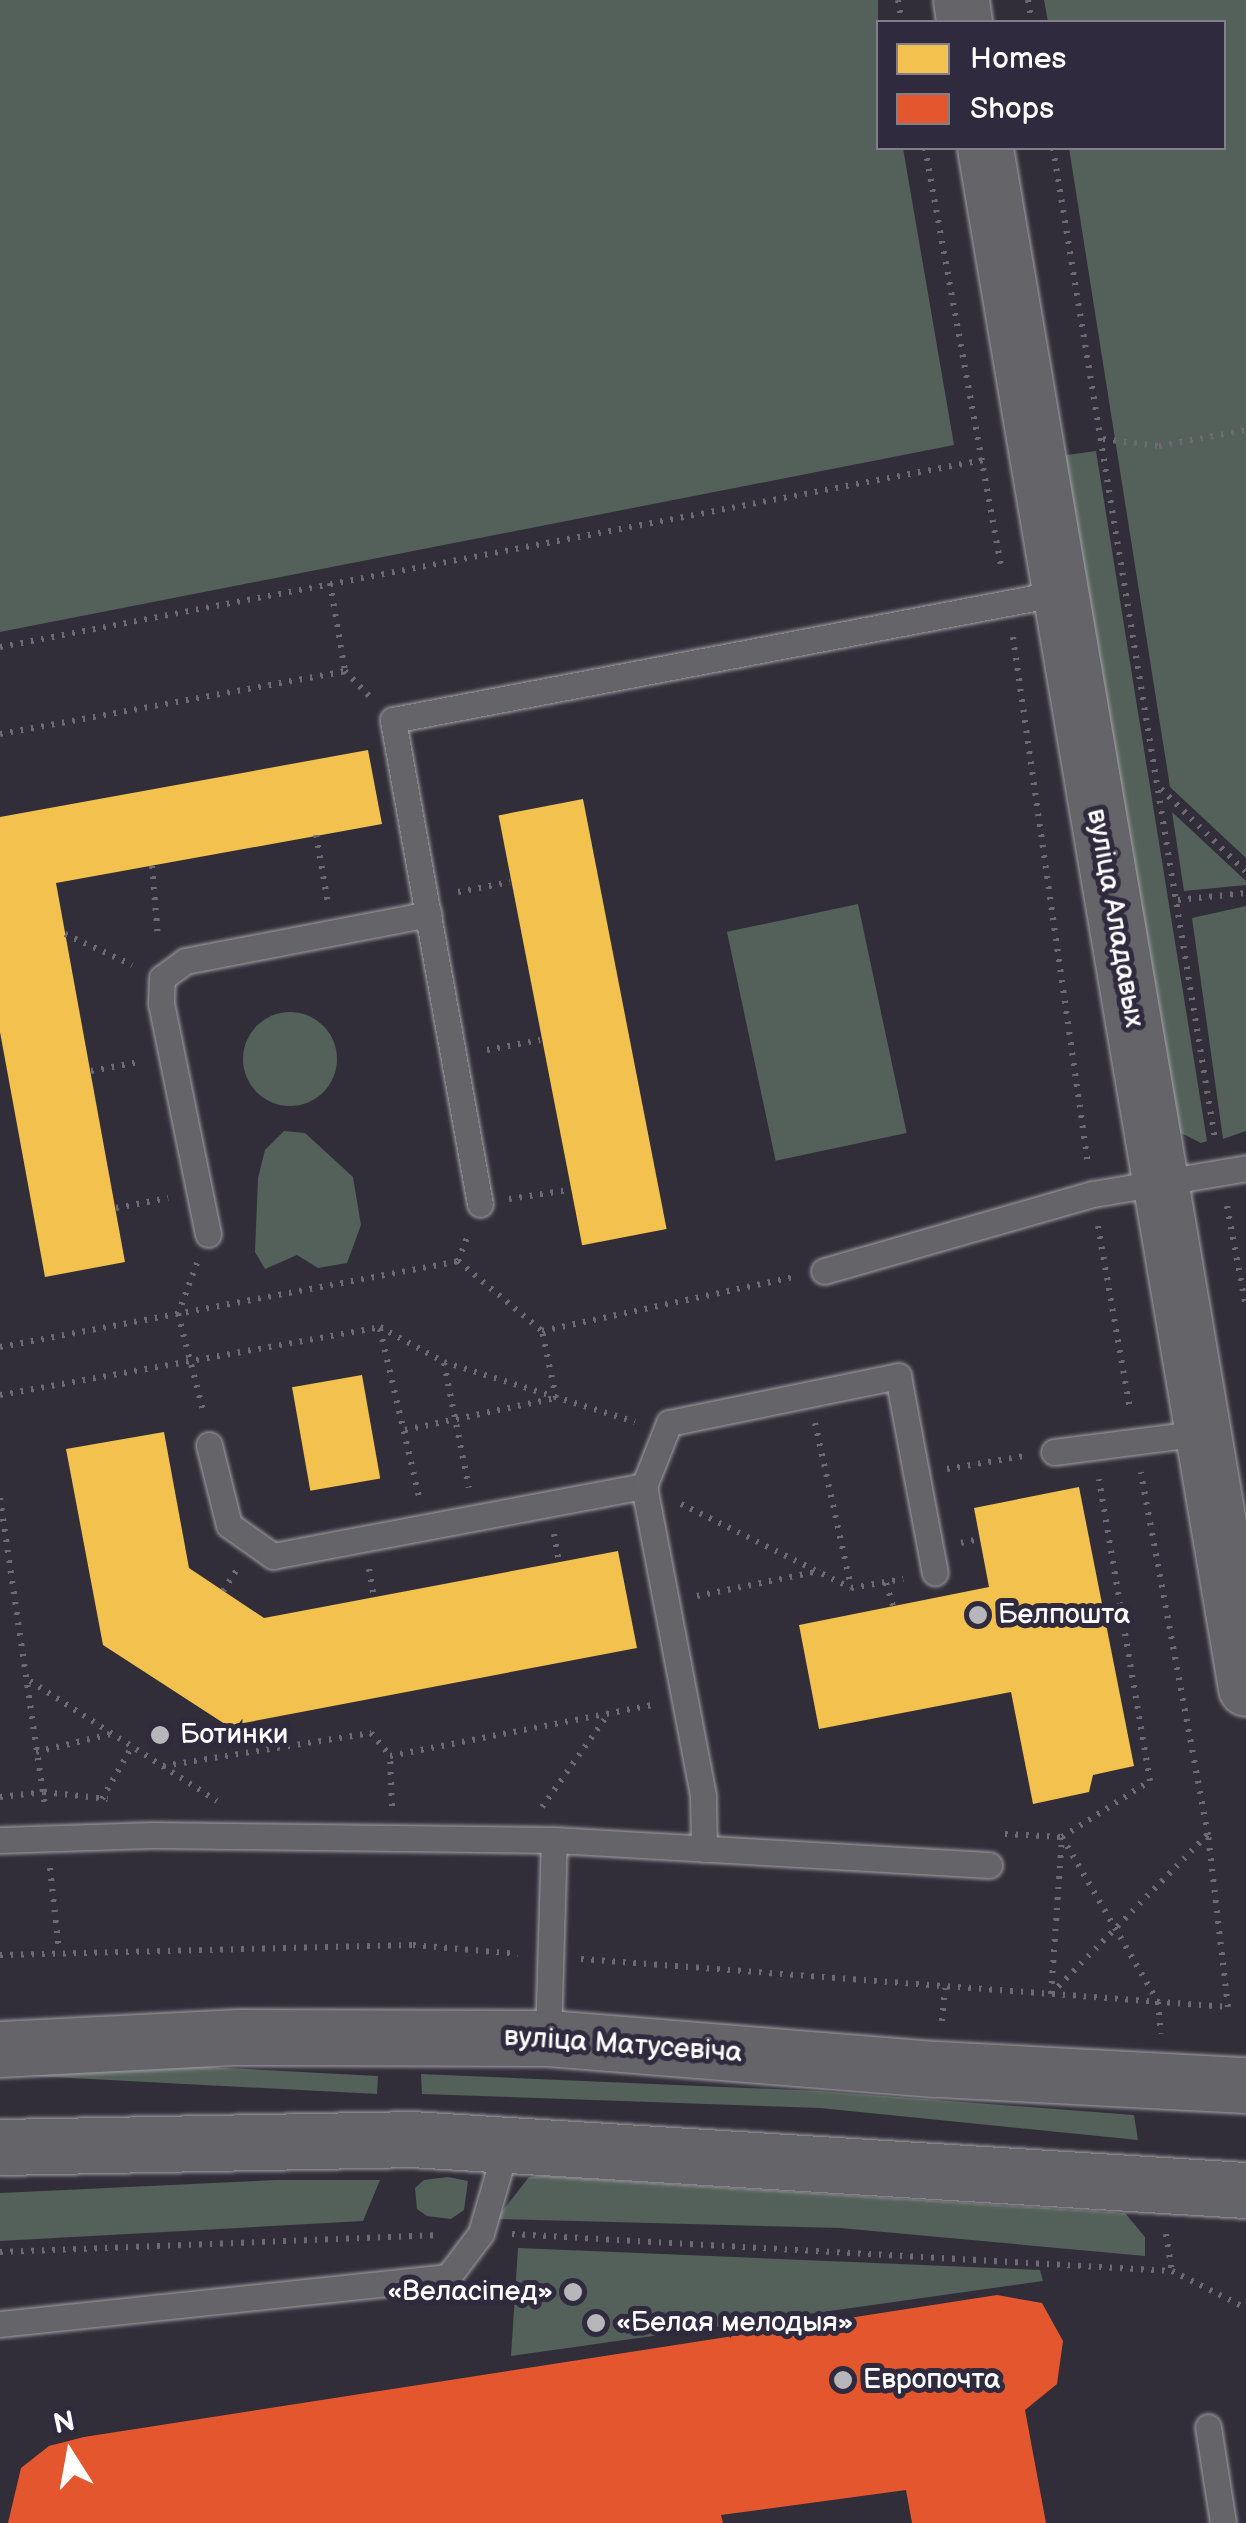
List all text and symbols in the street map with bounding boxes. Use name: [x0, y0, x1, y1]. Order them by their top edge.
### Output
legend: [876, 20, 1226, 150]
text: Homes: [970, 41, 1066, 77]
text: Shops: [970, 91, 1054, 127]
street label: вуліца Аладавых: [1079, 806, 1151, 1030]
place label: Белпошта: [998, 1598, 1130, 1632]
marker: Белпошта: [967, 1604, 989, 1626]
place label: Ботинки: [180, 1718, 288, 1752]
marker: Ботинки: [149, 1724, 171, 1746]
street label: вуліца Матусевіча: [503, 2020, 743, 2070]
place label: «Веласіпед»: [387, 2275, 553, 2309]
marker: «Веласіпед»: [562, 2281, 584, 2303]
place label: «Белая мелодыя»: [616, 2306, 853, 2340]
marker: «Белая мелодыя»: [585, 2312, 607, 2334]
place label: Европочта: [863, 2363, 1001, 2397]
marker: Европочта: [832, 2369, 854, 2391]
north arrow: [20, 2403, 120, 2503]
text: N: [51, 2405, 78, 2441]

